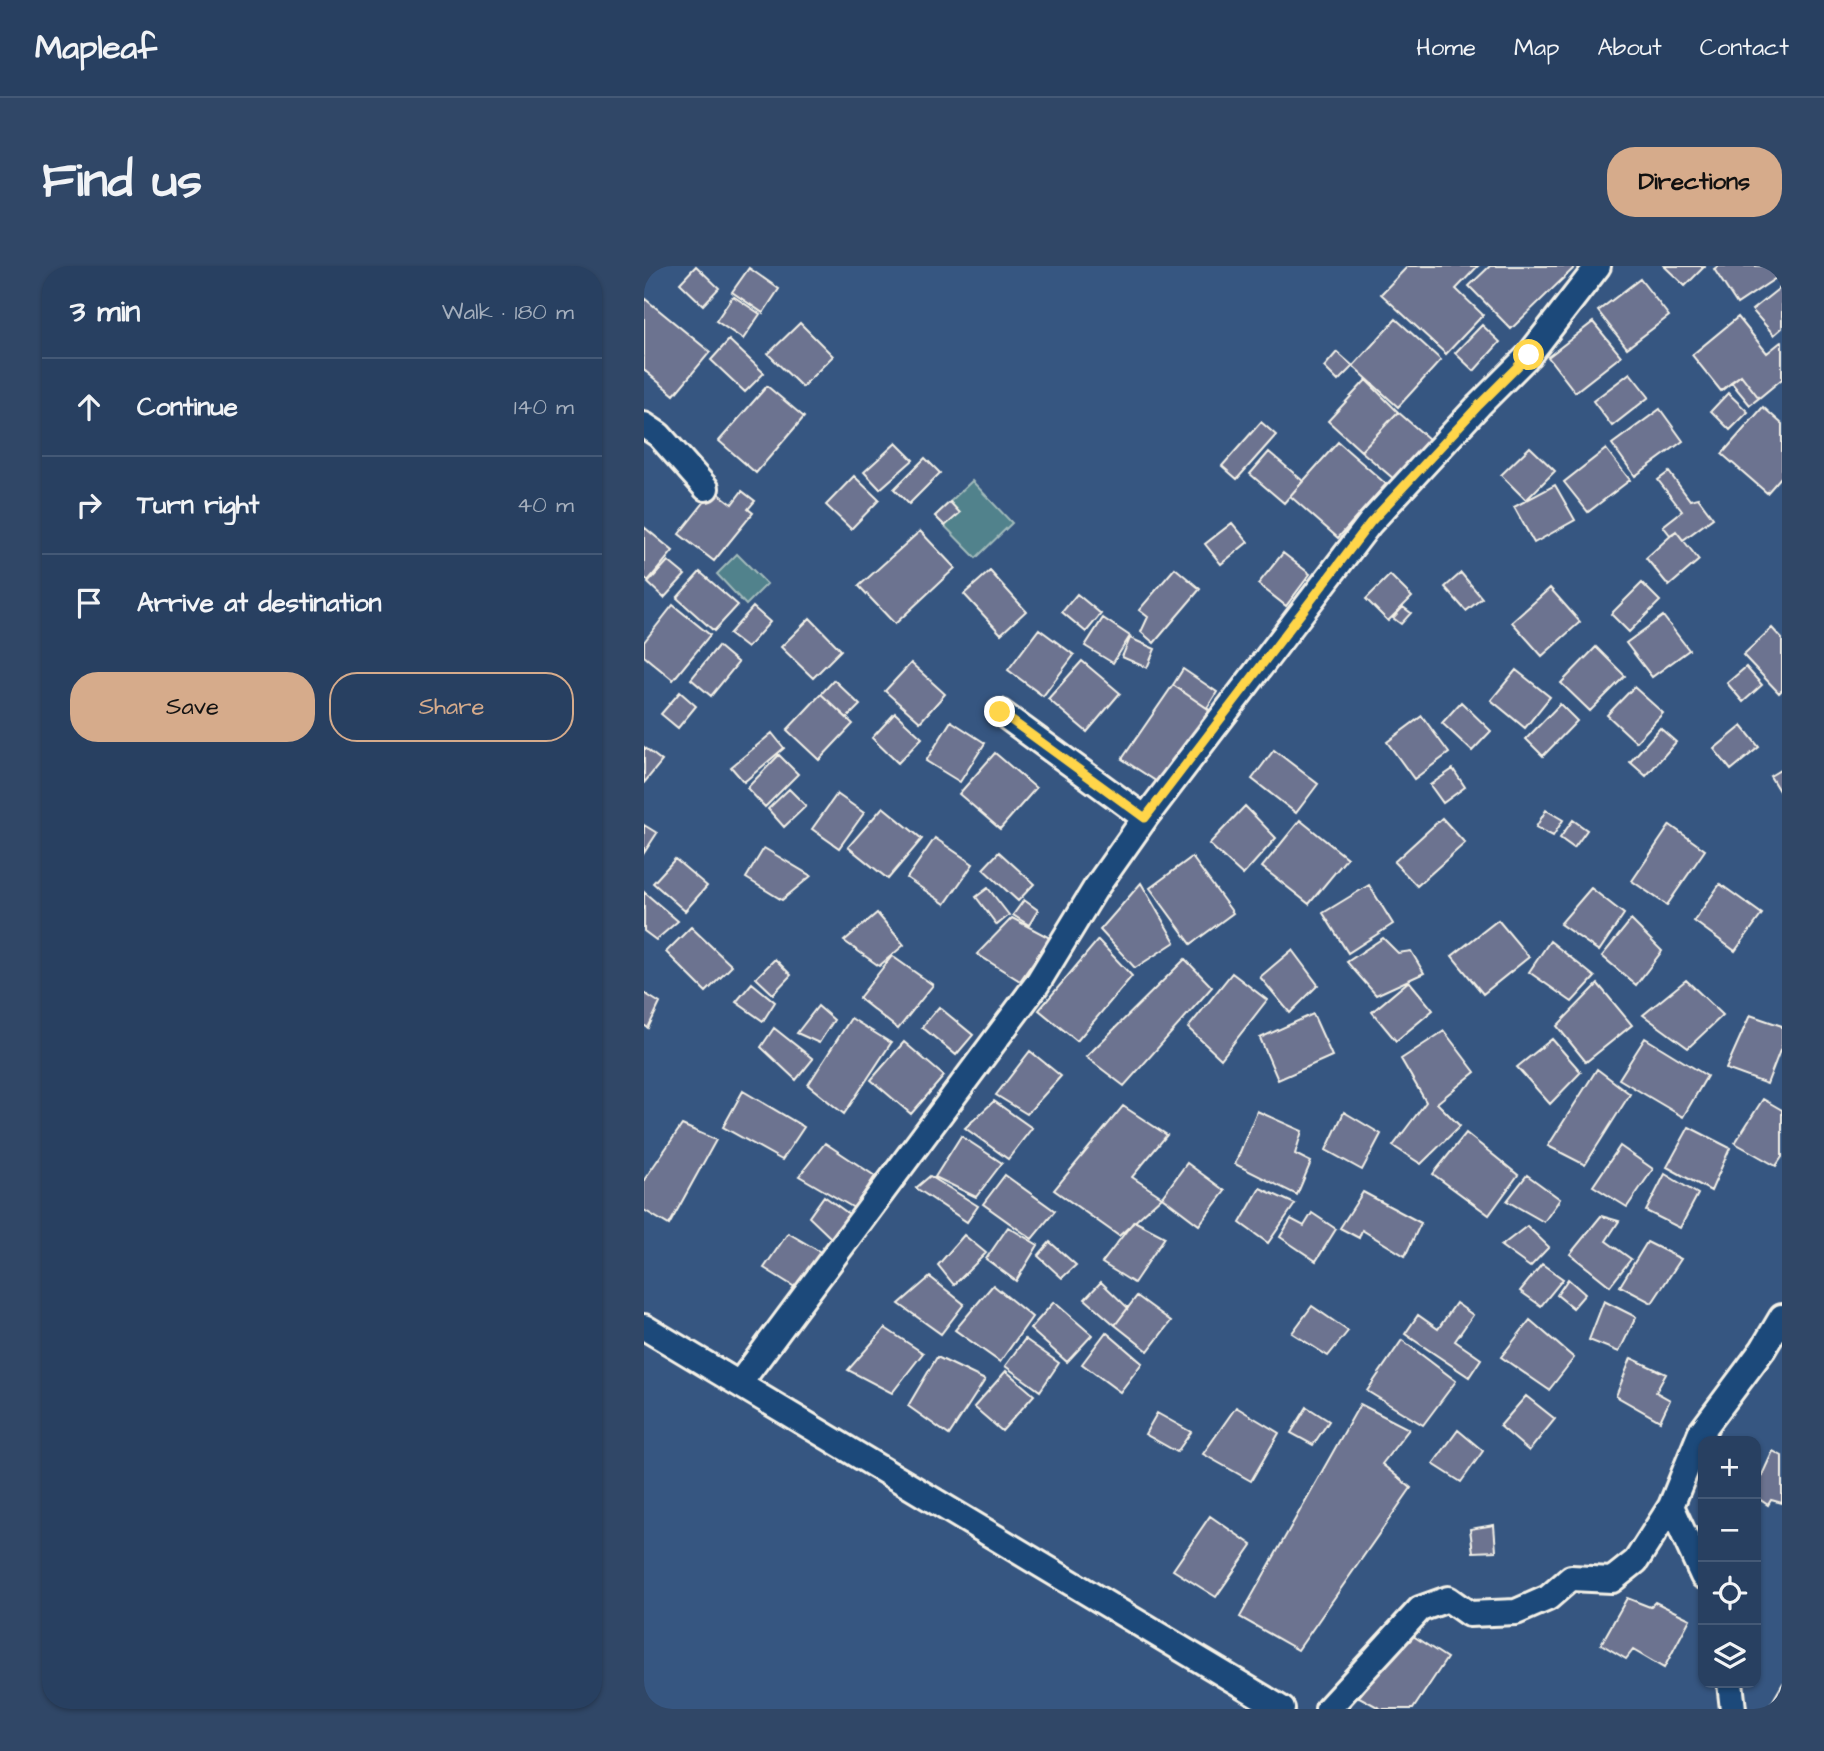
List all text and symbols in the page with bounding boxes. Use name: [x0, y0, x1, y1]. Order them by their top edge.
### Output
text: Mapleaf: [35, 25, 157, 71]
text: Home: [1416, 31, 1476, 65]
text: Map: [1514, 31, 1559, 65]
text: About: [1597, 31, 1662, 65]
text: Contact: [1700, 31, 1789, 65]
button: Directions: [1607, 147, 1782, 217]
text: Find us: [42, 148, 202, 216]
text: 3 min: [70, 291, 140, 333]
text: Walk · 180 m: [442, 296, 574, 328]
route start: [1513, 339, 1544, 370]
icon: ahead: [70, 388, 108, 426]
text: Continue: [137, 389, 238, 425]
text: 140 m: [514, 391, 574, 423]
icon: right: [70, 486, 108, 524]
text: Turn right: [137, 487, 259, 523]
text: 40 m: [517, 489, 574, 521]
icon: arrive: [70, 584, 108, 622]
text: Arrive at destination: [137, 585, 382, 621]
button: Save: [70, 672, 315, 742]
button: Share: [329, 672, 574, 742]
route end: [984, 696, 1015, 727]
map controls: [1698, 1436, 1761, 1688]
button: +: [1698, 1436, 1761, 1499]
button: −: [1698, 1499, 1761, 1562]
button: locate: [1698, 1562, 1761, 1625]
button: layers: [1698, 1625, 1761, 1688]

